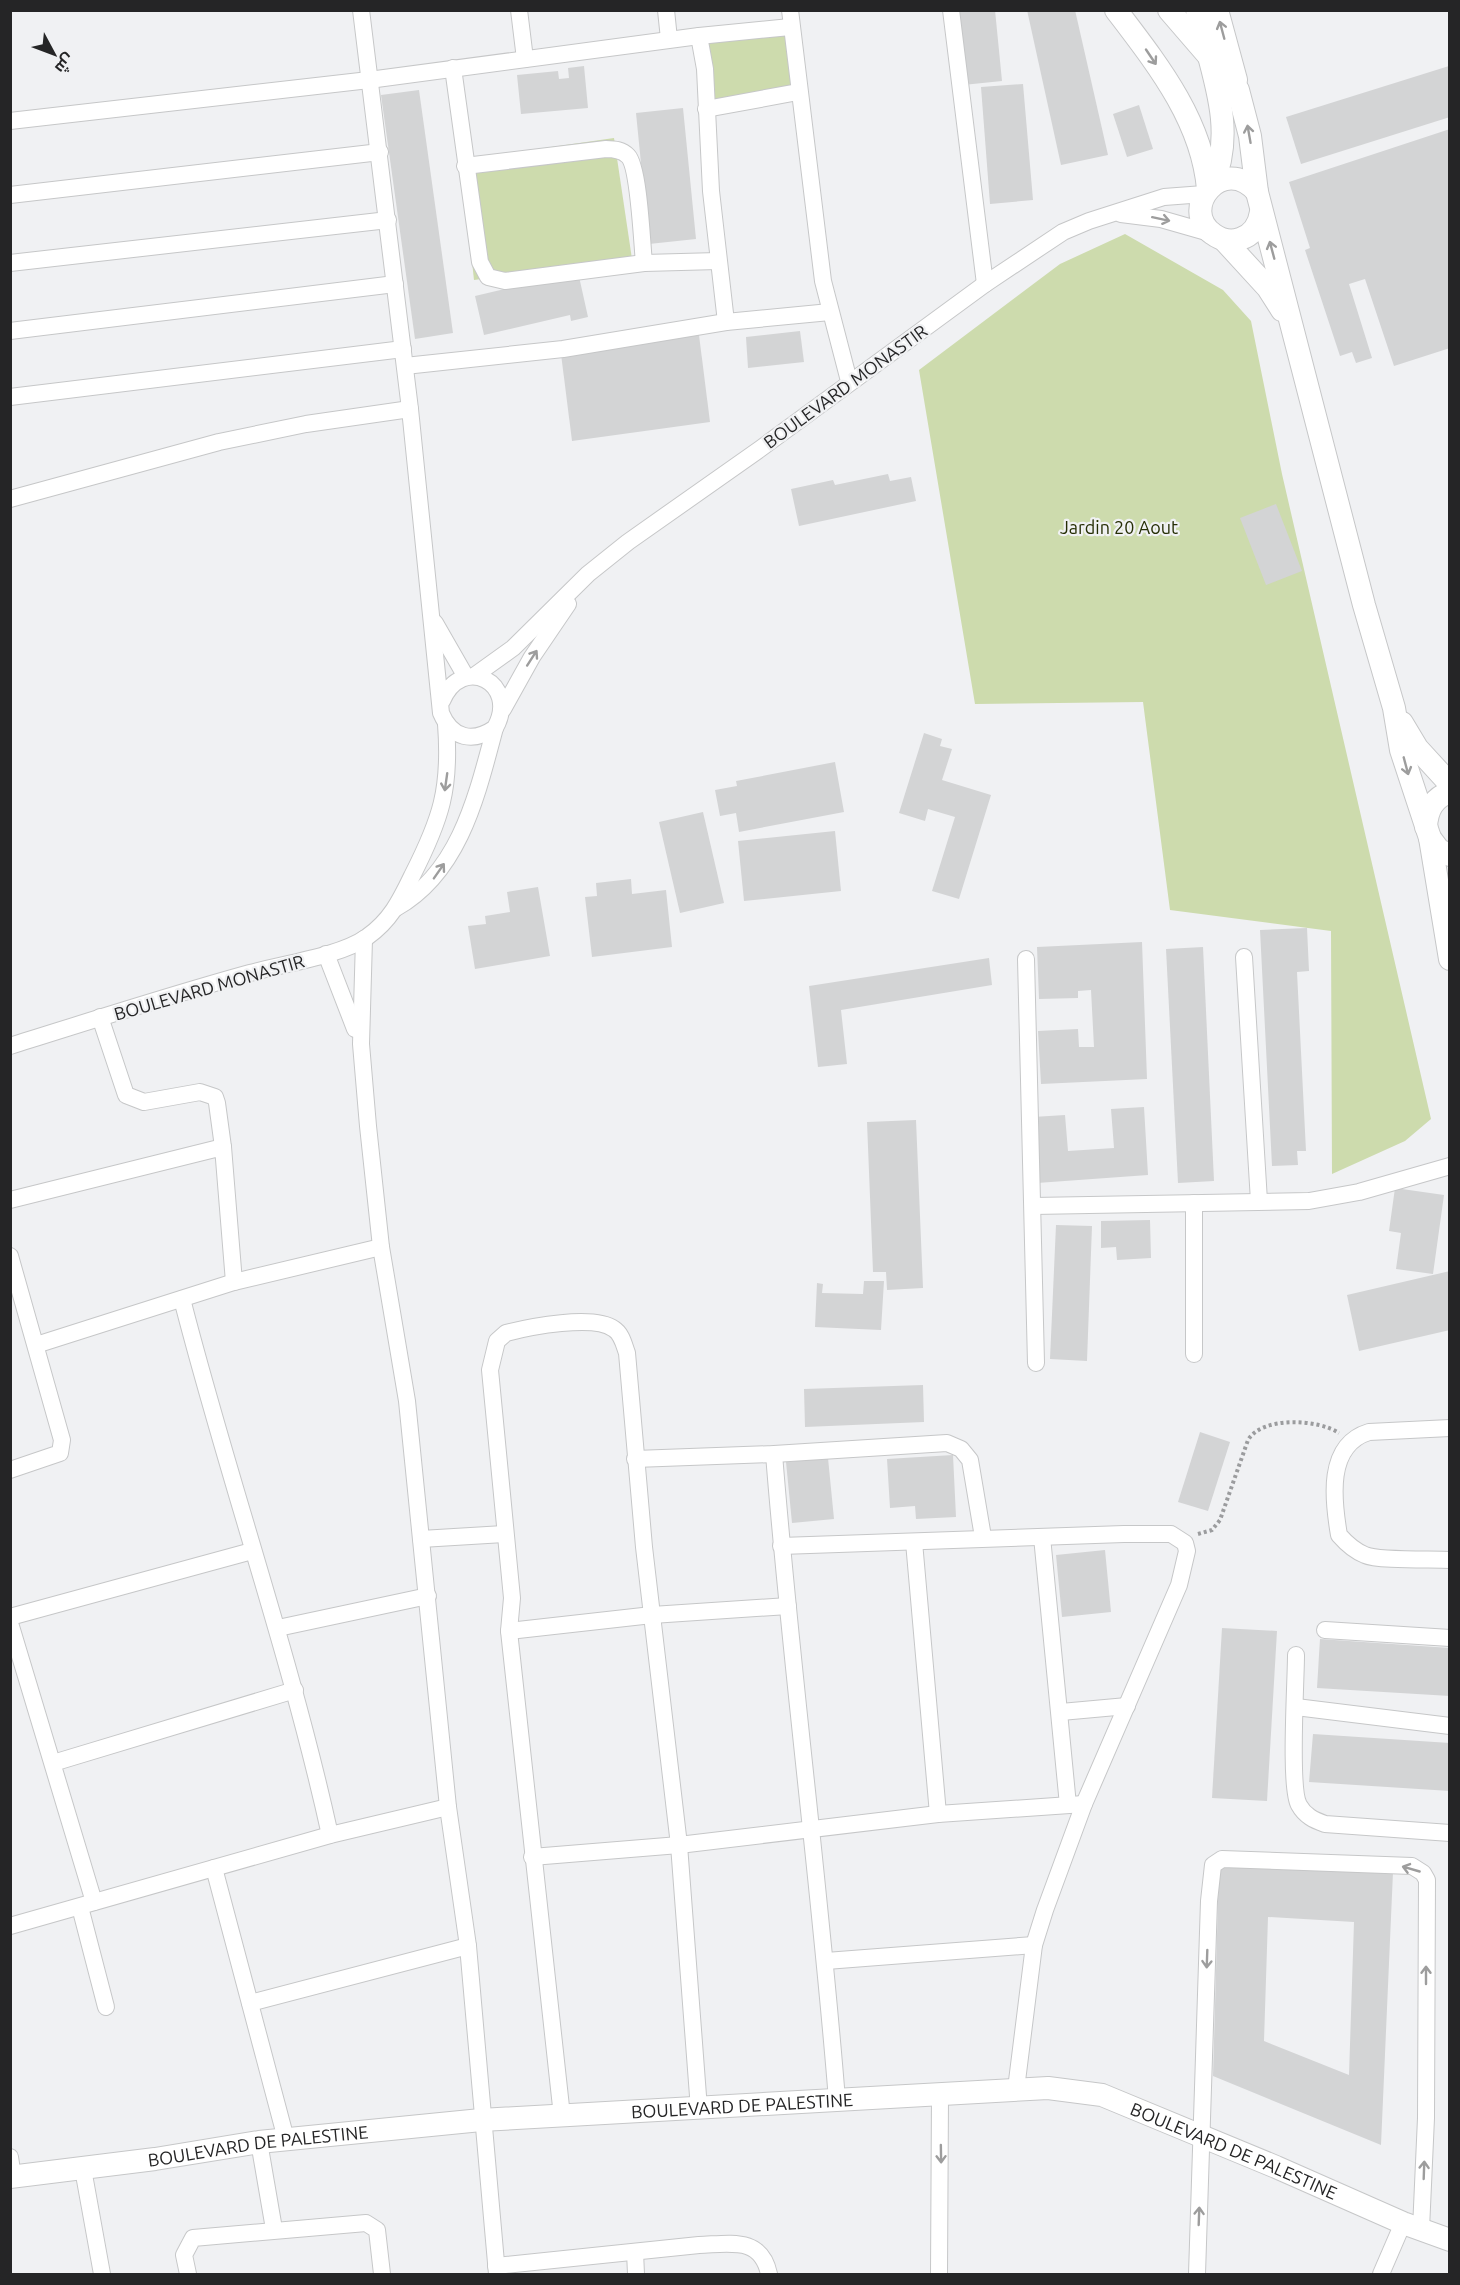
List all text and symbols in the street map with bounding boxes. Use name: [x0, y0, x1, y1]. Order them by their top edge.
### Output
one-way arrow: [1216, 21, 1227, 40]
north arrow: [24, 24, 84, 84]
one-way arrow: [1145, 48, 1157, 65]
text: ش: [51, 50, 79, 77]
one-way arrow: [1243, 125, 1254, 145]
one-way arrow: [1151, 214, 1171, 225]
one-way arrow: [1266, 241, 1277, 260]
street label: BOULEVARD MONASTIR: [759, 320, 931, 452]
park label: Jardin 20 Aout: [1060, 517, 1178, 537]
one-way arrow: [525, 649, 538, 666]
one-way arrow: [1400, 756, 1412, 775]
one-way arrow: [441, 772, 452, 792]
one-way arrow: [433, 863, 445, 879]
street label: BOULEVARD MONASTIR: [112, 950, 306, 1024]
one-way arrow: [1402, 1862, 1421, 1873]
one-way arrow: [1201, 1949, 1212, 1969]
one-way arrow: [1420, 1966, 1432, 1986]
street label: BOULEVARD DE PALESTINE: [630, 2089, 854, 2122]
street label: BOULEVARD DE PALESTINE: [1128, 2098, 1340, 2203]
street label: BOULEVARD DE PALESTINE: [147, 2121, 369, 2170]
one-way arrow: [935, 2144, 947, 2164]
one-way arrow: [1418, 2161, 1429, 2181]
one-way arrow: [1193, 2207, 1204, 2227]

